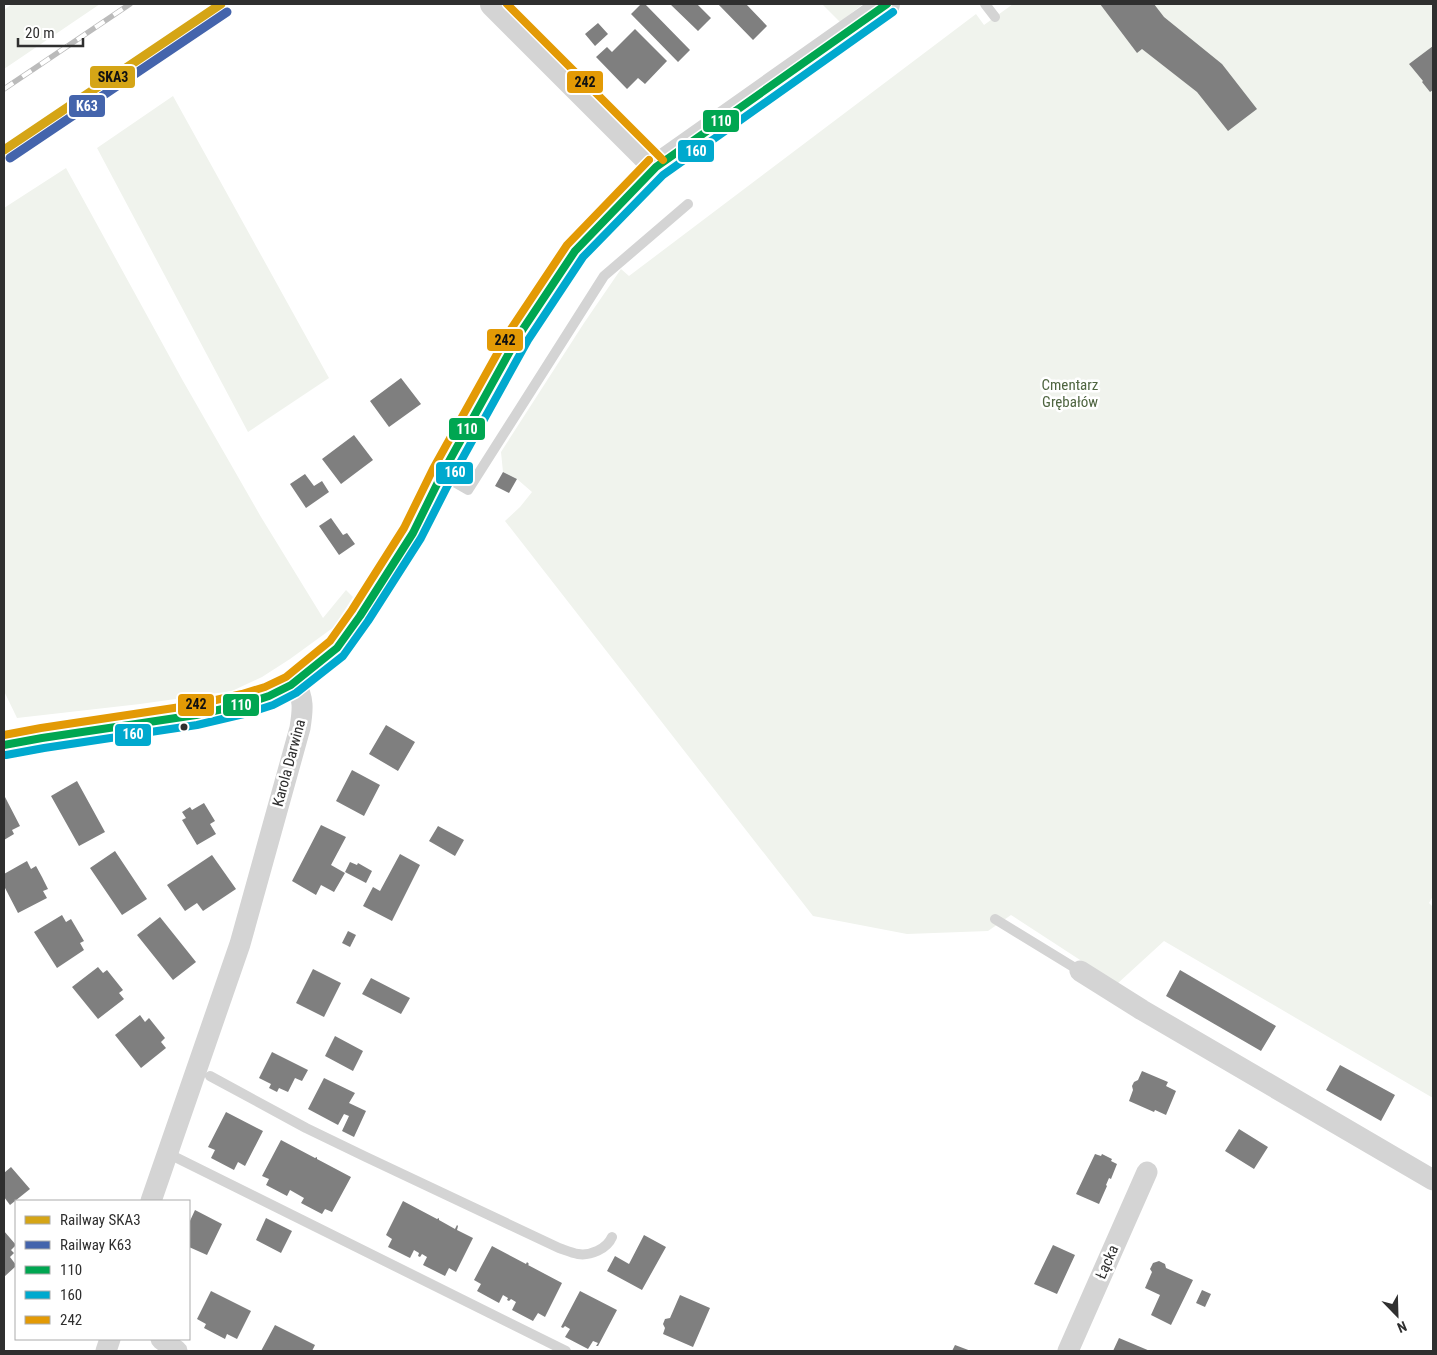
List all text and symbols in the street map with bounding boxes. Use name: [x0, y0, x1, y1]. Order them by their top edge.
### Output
scale bar: [18, 15, 82, 47]
text: 20 m: [25, 24, 55, 42]
line badge: SKA3: [89, 65, 136, 89]
text: SKA3: [98, 69, 128, 85]
line badge: 242: [566, 70, 604, 94]
text: 242: [574, 74, 596, 90]
line badge: K63: [68, 94, 106, 118]
text: K63: [76, 98, 98, 114]
line badge: 110: [702, 109, 740, 133]
text: 110: [710, 113, 732, 129]
line badge: 160: [677, 139, 715, 163]
text: 160: [685, 143, 707, 159]
line badge: 242: [486, 328, 524, 352]
text: 242: [494, 332, 516, 348]
park label: Cmentarz Grębałów: [1042, 376, 1098, 411]
line badge: 110: [448, 417, 486, 441]
text: 110: [456, 421, 478, 437]
line badge: 160: [435, 461, 474, 485]
text: 160: [444, 464, 466, 480]
line badge: 242: [177, 693, 215, 717]
line badge: 110: [222, 693, 260, 717]
text: 242: [185, 696, 207, 712]
text: 110: [230, 697, 252, 713]
street label: Karola Darwina: [269, 717, 309, 809]
unlabelled marker: [179, 722, 189, 732]
line badge: 160: [114, 723, 152, 747]
text: 160: [122, 726, 144, 742]
legend: [15, 1200, 190, 1340]
text: Railway SKA3: [60, 1211, 141, 1229]
text: Railway K63: [60, 1236, 132, 1254]
street label: Łącka: [1092, 1242, 1122, 1282]
text: 110: [60, 1261, 82, 1279]
text: 160: [60, 1286, 82, 1304]
north arrow: [1372, 1290, 1422, 1340]
text: 242: [60, 1311, 82, 1329]
text: N: [1395, 1318, 1409, 1336]

